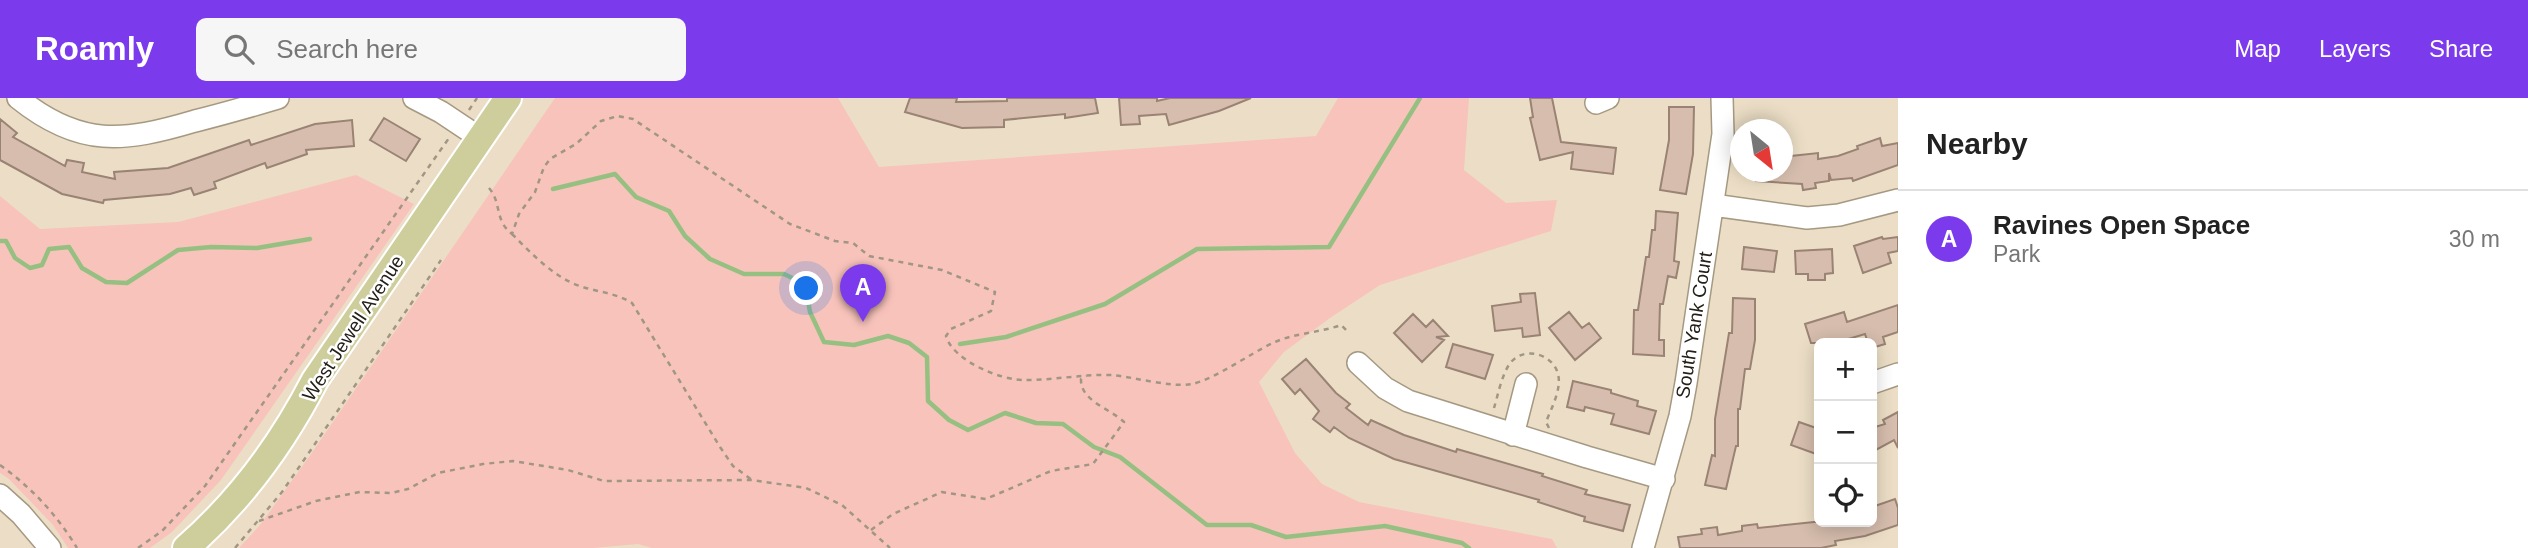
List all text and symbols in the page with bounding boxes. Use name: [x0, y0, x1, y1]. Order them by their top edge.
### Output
search box: [196, 18, 686, 81]
text: Roamly: [35, 30, 154, 67]
icon: search: [220, 30, 258, 68]
text: Search here: [276, 34, 418, 64]
text: Map: [2234, 35, 2281, 62]
text: Layers: [2319, 35, 2391, 62]
text: Share: [2429, 35, 2493, 62]
north arrow: [1730, 119, 1793, 182]
text: Nearby: [1926, 127, 2028, 160]
text: Ravines Open Space: [1993, 210, 2250, 240]
text: A: [1941, 226, 1957, 252]
text: 30 m: [2449, 226, 2500, 252]
text: Park: [1993, 241, 2040, 267]
street label: South Yank Court: [1672, 249, 1716, 400]
street label: West Jewell Avenue: [298, 251, 408, 405]
pin: A: [840, 264, 886, 322]
your location: [789, 271, 823, 305]
map controls: [1814, 338, 1877, 527]
button: +: [1814, 338, 1877, 401]
button: −: [1814, 401, 1877, 464]
button: locate: [1814, 464, 1877, 527]

